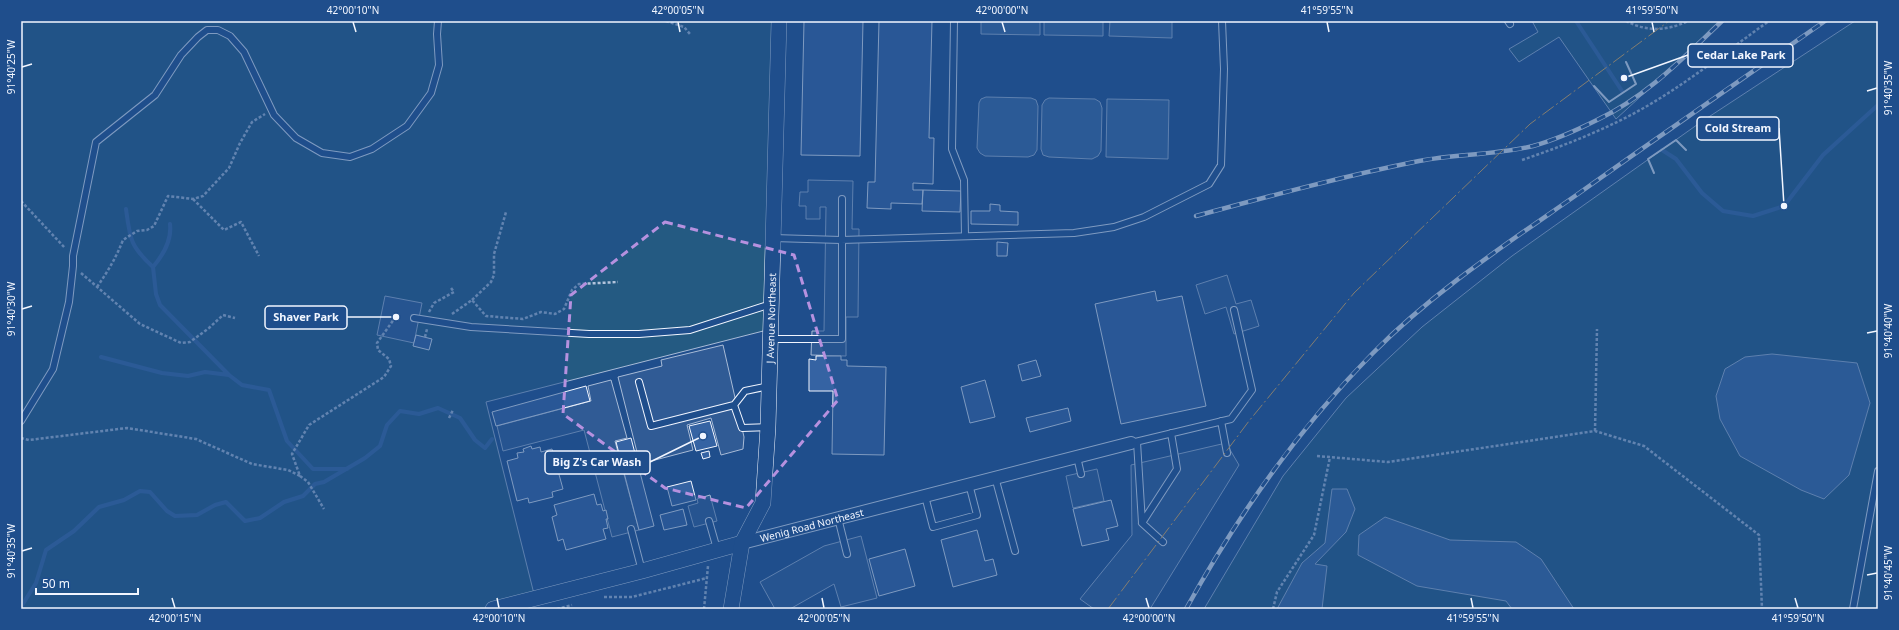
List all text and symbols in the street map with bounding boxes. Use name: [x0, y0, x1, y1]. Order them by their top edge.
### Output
text: 42°00'10"N: [327, 3, 379, 17]
text: 42°00'05"N: [652, 3, 704, 17]
text: 42°00'00"N: [976, 3, 1028, 17]
text: 41°59'55"N: [1301, 3, 1353, 17]
text: 41°59'50"N: [1626, 3, 1678, 17]
text: 91°40'25"W: [4, 39, 18, 94]
callout: Cedar Lake Park: [1688, 44, 1793, 67]
text: Cedar Lake Park: [1696, 47, 1786, 62]
text: 91°40'35"W: [1881, 60, 1895, 115]
callout: Cold Stream: [1697, 117, 1779, 140]
text: Cold Stream: [1705, 120, 1771, 135]
street label: J Avenue Northeast: [763, 273, 779, 365]
text: 91°40'30"W: [4, 281, 18, 336]
text: 91°40'40"W: [1881, 303, 1895, 358]
callout: Shaver Park: [265, 306, 347, 329]
text: Shaver Park: [273, 309, 339, 324]
callout: Big Z's Car Wash: [545, 451, 650, 474]
text: Big Z's Car Wash: [553, 454, 641, 469]
street label: Wenig Road Northeast: [759, 505, 865, 545]
text: 91°40'35"W: [4, 523, 18, 578]
text: 91°40'45"W: [1881, 545, 1895, 600]
scale bar: [36, 570, 138, 596]
text: 50 m: [42, 575, 70, 592]
text: 42°00'15"N: [149, 611, 201, 625]
text: 42°00'10"N: [473, 611, 525, 625]
text: 42°00'05"N: [798, 611, 850, 625]
text: 42°00'00"N: [1123, 611, 1175, 625]
text: 41°59'55"N: [1447, 611, 1499, 625]
text: 41°59'50"N: [1772, 611, 1824, 625]

